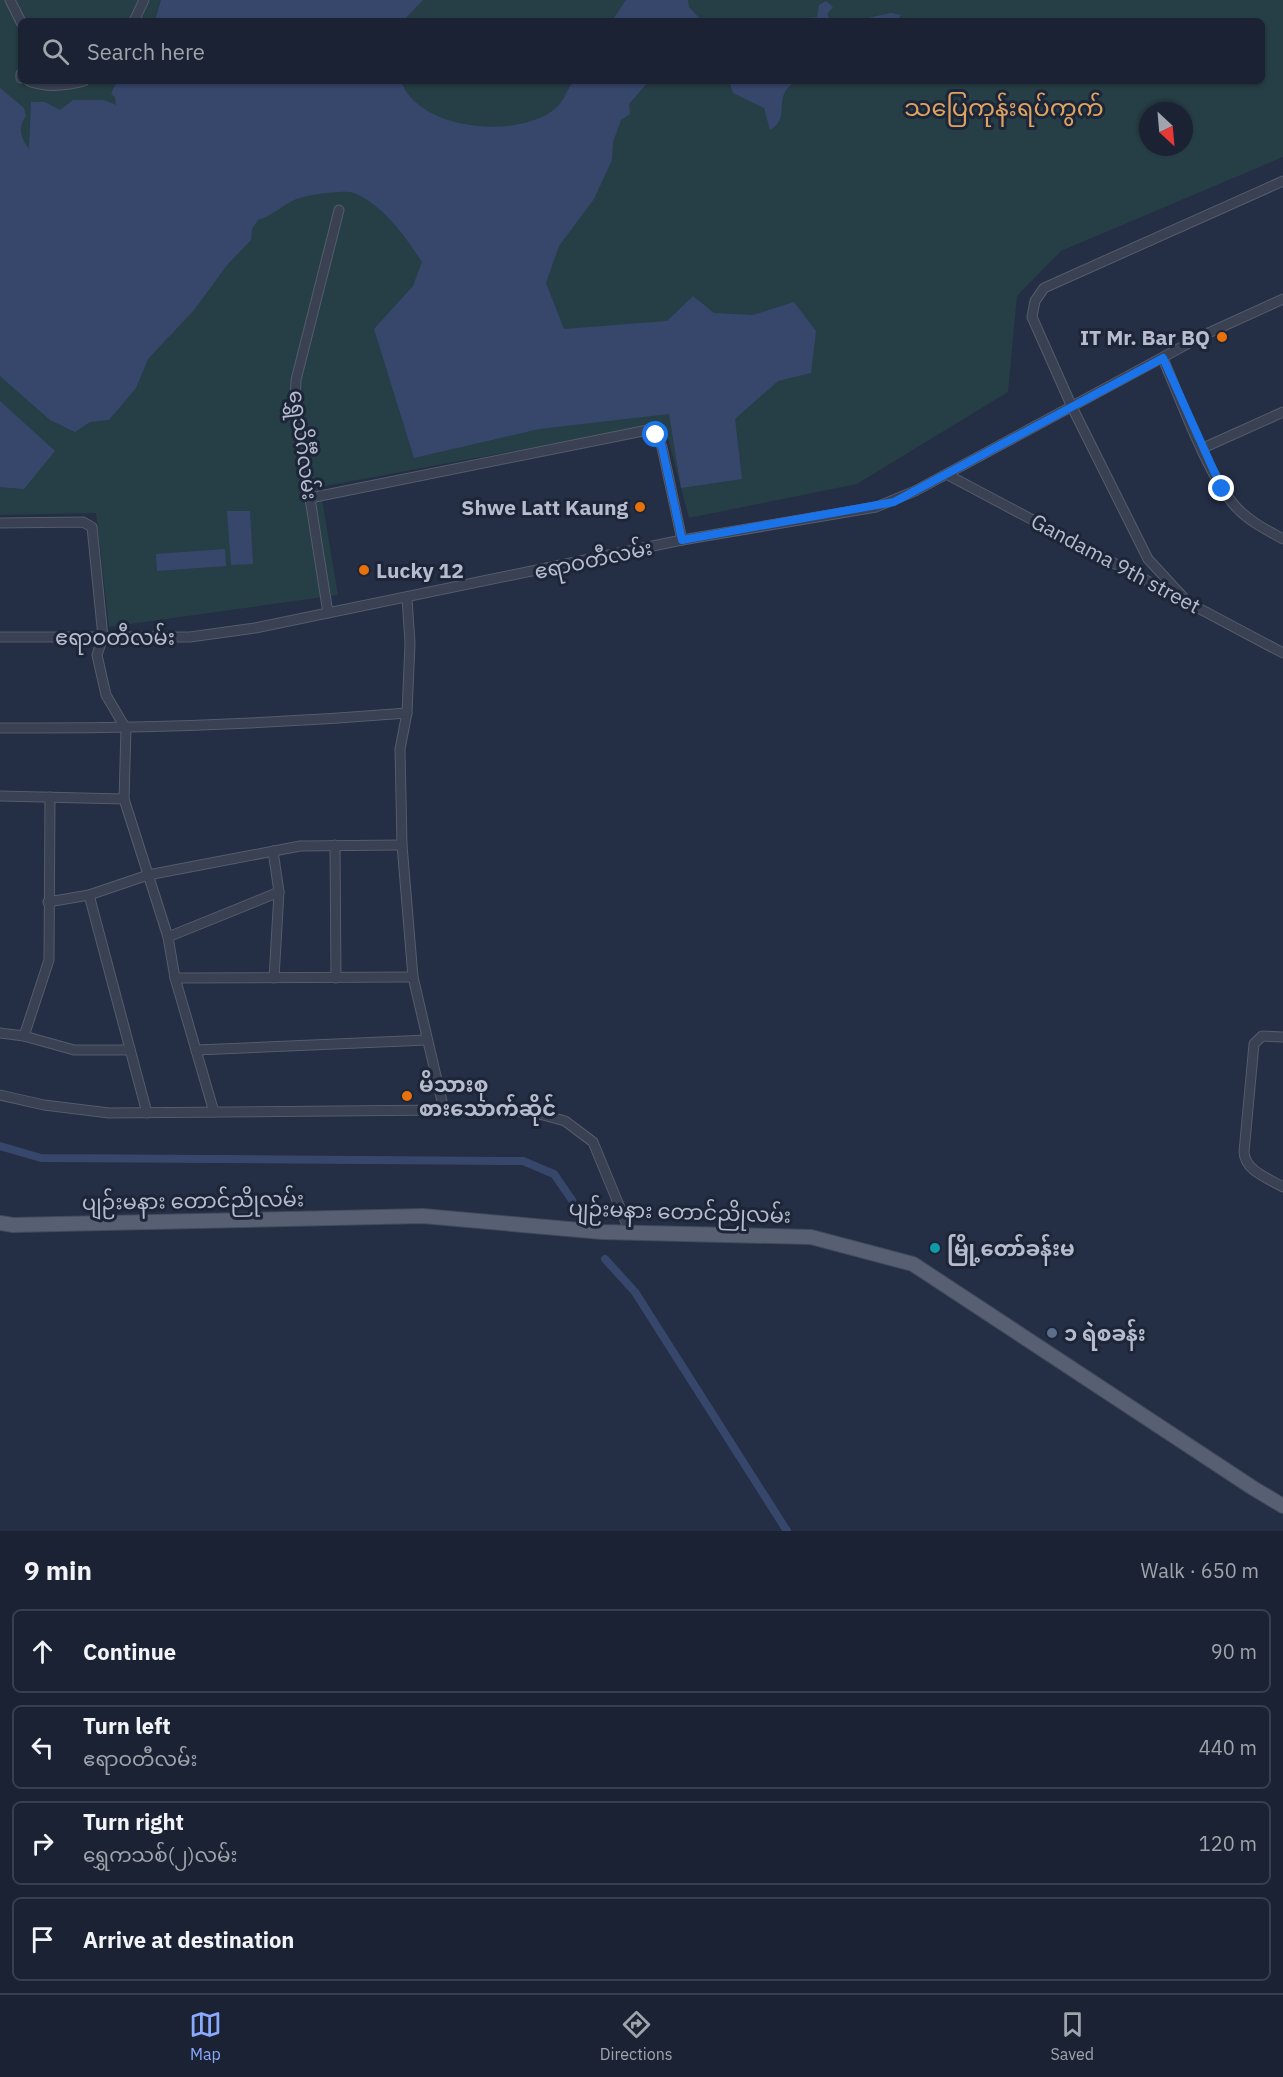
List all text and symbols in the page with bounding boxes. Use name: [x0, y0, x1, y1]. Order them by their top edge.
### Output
search box: [18, 18, 1265, 84]
icon: search: [39, 35, 72, 68]
text: Search here: [87, 37, 205, 66]
district label: သပြေကုန်းရပ်ကွက်: [904, 91, 1104, 127]
north arrow: [1139, 102, 1193, 156]
place label: IT Mr. Bar BQ: [1080, 323, 1210, 351]
marker: IT Mr. Bar BQ: [1215, 330, 1229, 344]
street label: ရွှေသိင်္ဂီလမ်း: [279, 388, 326, 502]
route start: [642, 421, 668, 447]
route end: [1208, 475, 1234, 501]
place label: Shwe Latt Kaung: [461, 493, 628, 521]
marker: Shwe Latt Kaung: [633, 500, 647, 514]
street label: Gandama 9th street: [1026, 507, 1206, 619]
street label: ဧရာဝတီလမ်း: [531, 532, 656, 589]
place label: Lucky 12: [376, 556, 464, 584]
marker: Lucky 12: [357, 563, 371, 577]
street label: ဧရာဝတီလမ်း: [55, 622, 175, 655]
place label: မိသားစု စားသောက်ဆိုင်: [419, 1069, 556, 1126]
marker: မိသားစု စားသောက်ဆိုင်: [400, 1089, 414, 1103]
street label: ပျဉ်းမနား တောင်ညိုလမ်း: [82, 1183, 304, 1221]
street label: ပျဉ်းမနား တောင်ညိုလမ်း: [568, 1192, 792, 1234]
place label: မြို့တော်ခန်းမ: [947, 1233, 1075, 1266]
marker: မြို့တော်ခန်းမ: [928, 1241, 942, 1255]
place label: ၁ ရဲစခန်း: [1064, 1318, 1146, 1351]
marker: ၁ ရဲစခန်း: [1045, 1326, 1059, 1340]
text: 9 min: [24, 1553, 92, 1587]
text: Walk · 650 m: [1141, 1557, 1259, 1584]
icon: ahead: [26, 1635, 59, 1668]
text: Continue: [83, 1637, 176, 1666]
text: 90 m: [1211, 1638, 1257, 1665]
text: Turn left: [83, 1711, 171, 1740]
icon: left: [26, 1731, 59, 1764]
text: 440 m: [1199, 1734, 1257, 1761]
text: ဧရာဝတီလမ်း: [83, 1745, 197, 1772]
text: Turn right: [83, 1807, 184, 1836]
icon: right: [26, 1827, 59, 1860]
text: 120 m: [1199, 1830, 1257, 1857]
text: ရွှေကသစ်(၂)လမ်း: [83, 1841, 238, 1868]
icon: arrive: [26, 1923, 59, 1956]
text: Arrive at destination: [83, 1925, 294, 1954]
tab: Map: [189, 2008, 222, 2064]
tab: Directions: [600, 2008, 673, 2064]
tab: Saved: [1051, 2008, 1094, 2064]

